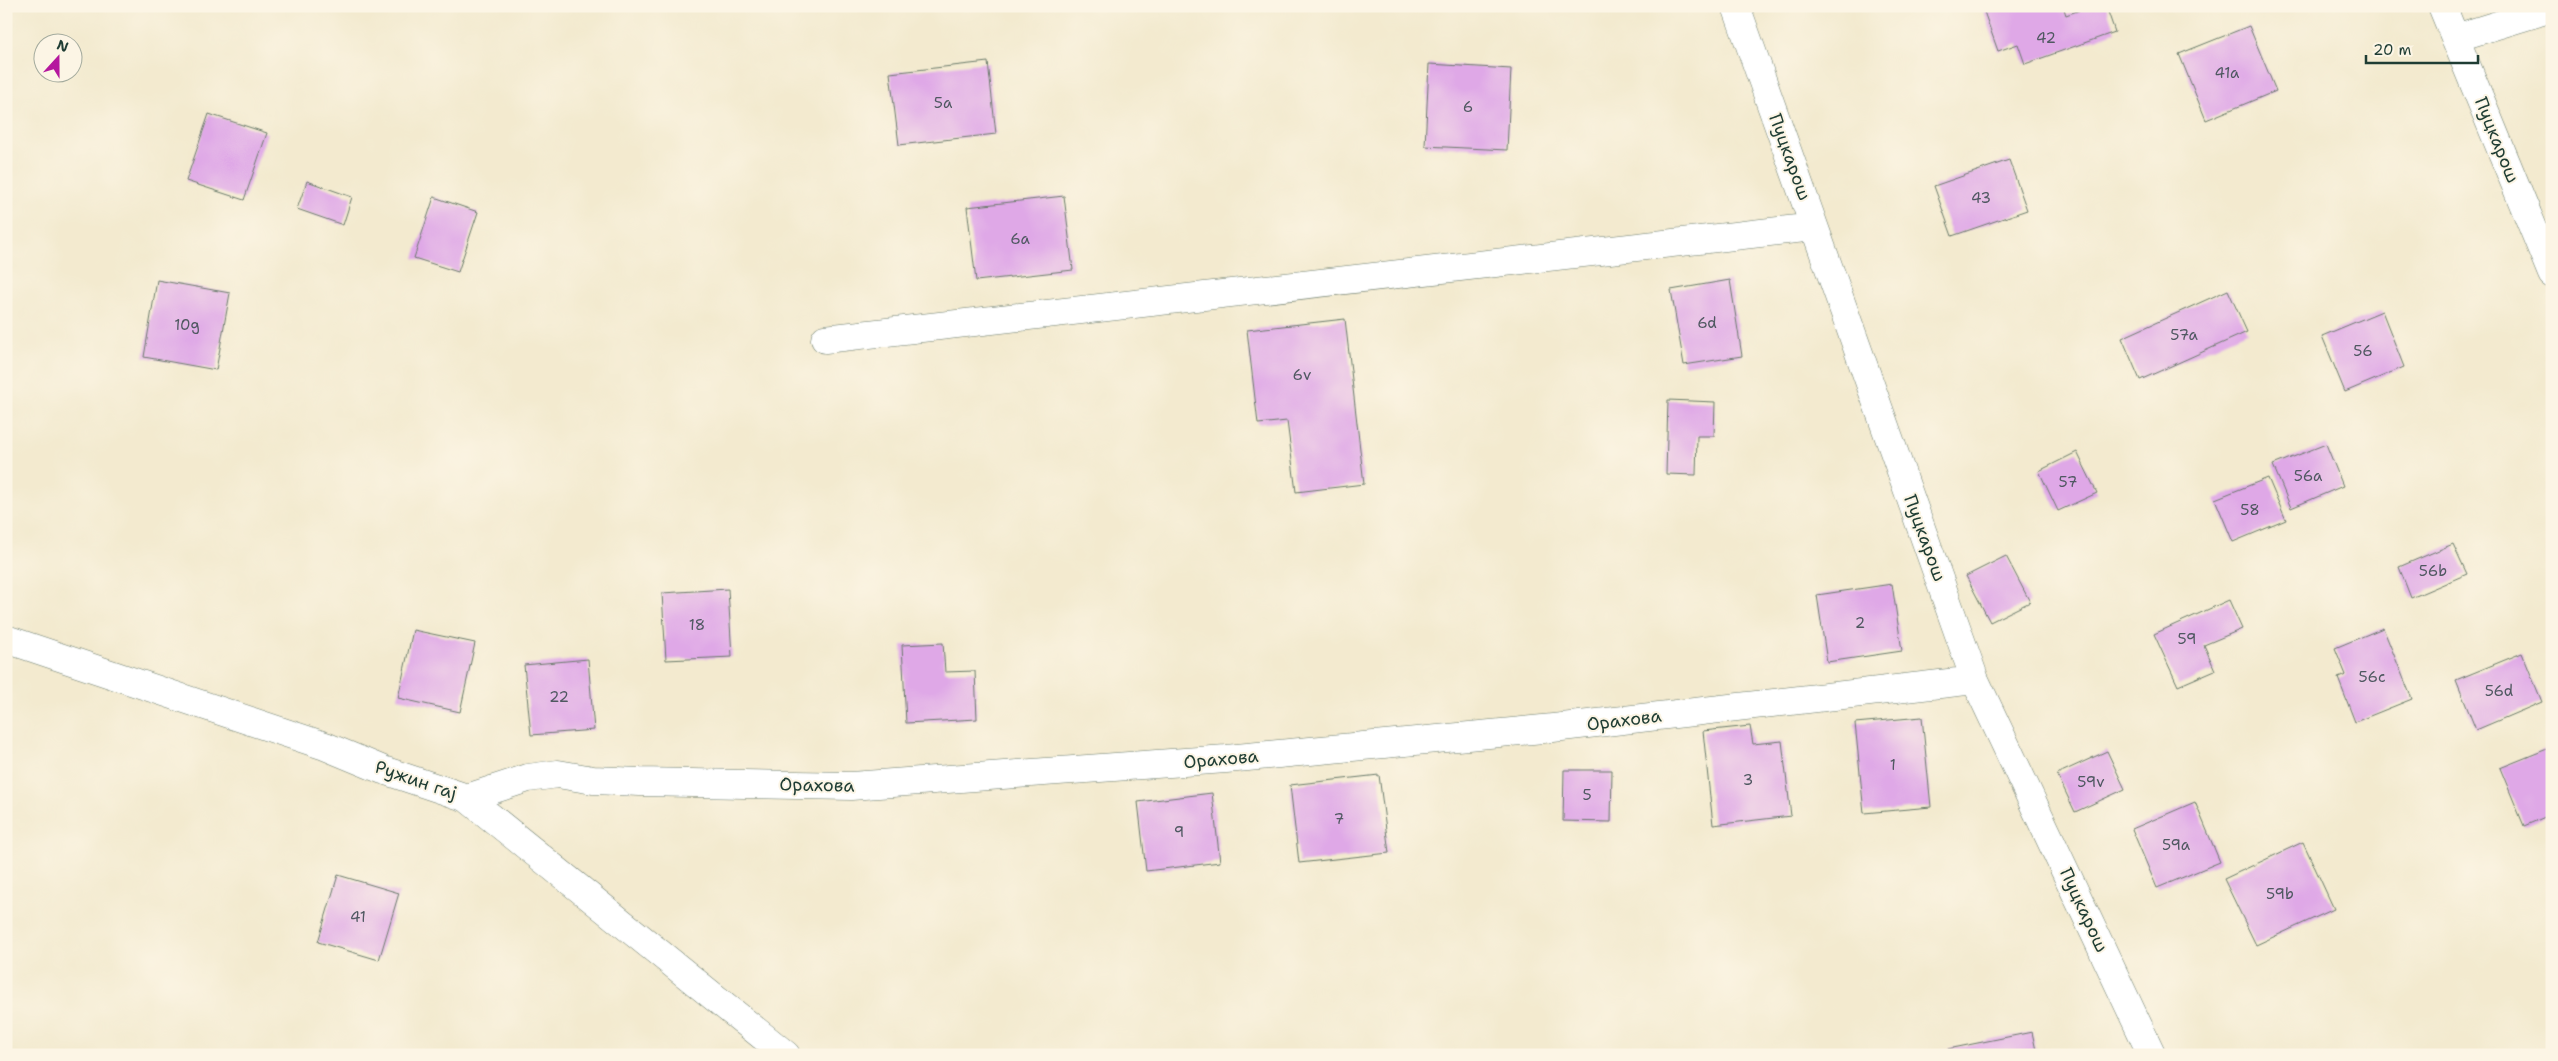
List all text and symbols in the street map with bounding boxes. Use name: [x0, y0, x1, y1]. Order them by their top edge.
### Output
house number: 42: [2036, 28, 2056, 48]
north arrow: [32, 32, 82, 82]
scale bar: [2366, 32, 2478, 64]
text: N: [54, 35, 71, 56]
text: 20 m: [2373, 40, 2412, 60]
house number: 41a: [2215, 63, 2240, 83]
house number: 5a: [934, 93, 953, 113]
street label: Пуцкарош: [2469, 93, 2525, 187]
house number: 6: [1463, 97, 1473, 117]
street label: Пуцкарош: [1763, 110, 1817, 204]
house number: 43: [1971, 188, 1991, 208]
house number: 6a: [1010, 229, 1030, 249]
house number: 6d: [1697, 313, 1717, 333]
house number: 10g: [174, 315, 200, 335]
house number: 57a: [2170, 325, 2198, 345]
house number: 56: [2353, 341, 2373, 361]
house number: 6v: [1293, 365, 1311, 385]
house number: 56a: [2294, 466, 2323, 486]
house number: 57: [2059, 472, 2077, 492]
street label: Пуцкарош: [1898, 491, 1952, 585]
house number: 58: [2240, 500, 2260, 520]
house number: 56b: [2419, 561, 2447, 581]
house number: 2: [1855, 613, 1865, 633]
house number: 18: [689, 615, 705, 635]
house number: 59: [2178, 629, 2196, 649]
house number: 56c: [2358, 667, 2386, 687]
house number: 56d: [2485, 681, 2514, 701]
house number: 22: [549, 687, 569, 707]
street label: Орахова: [1585, 704, 1663, 736]
street label: Орахова: [1182, 744, 1260, 774]
street label: Ружин гај: [372, 755, 460, 805]
house number: 1: [1890, 755, 1896, 775]
house number: 3: [1743, 770, 1753, 790]
street label: Орахова: [779, 772, 855, 798]
house number: 59v: [2077, 772, 2105, 792]
house number: 5: [1582, 785, 1592, 805]
house number: 7: [1334, 809, 1344, 829]
house number: 9: [1174, 822, 1184, 842]
house number: 59a: [2162, 835, 2191, 855]
street label: Пуцкарош: [2054, 864, 2114, 956]
house number: 59b: [2266, 884, 2294, 904]
house number: 41: [350, 907, 366, 927]

